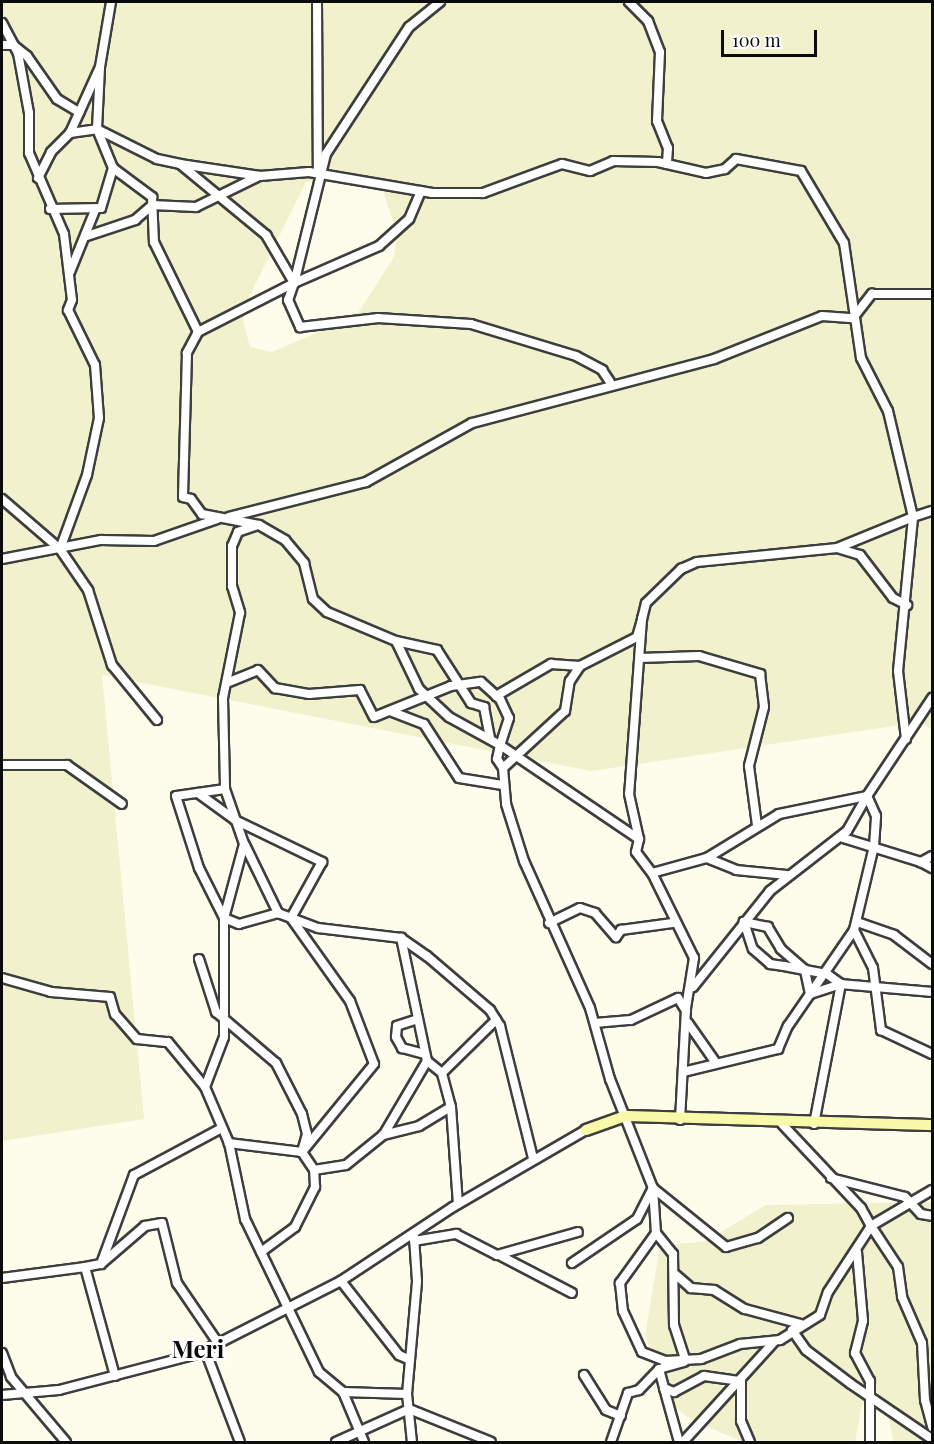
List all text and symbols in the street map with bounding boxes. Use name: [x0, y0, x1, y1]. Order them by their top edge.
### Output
scale bar: [724, 18, 820, 56]
text: 100 m: [732, 28, 781, 52]
district label: Meri: [172, 1335, 224, 1363]

